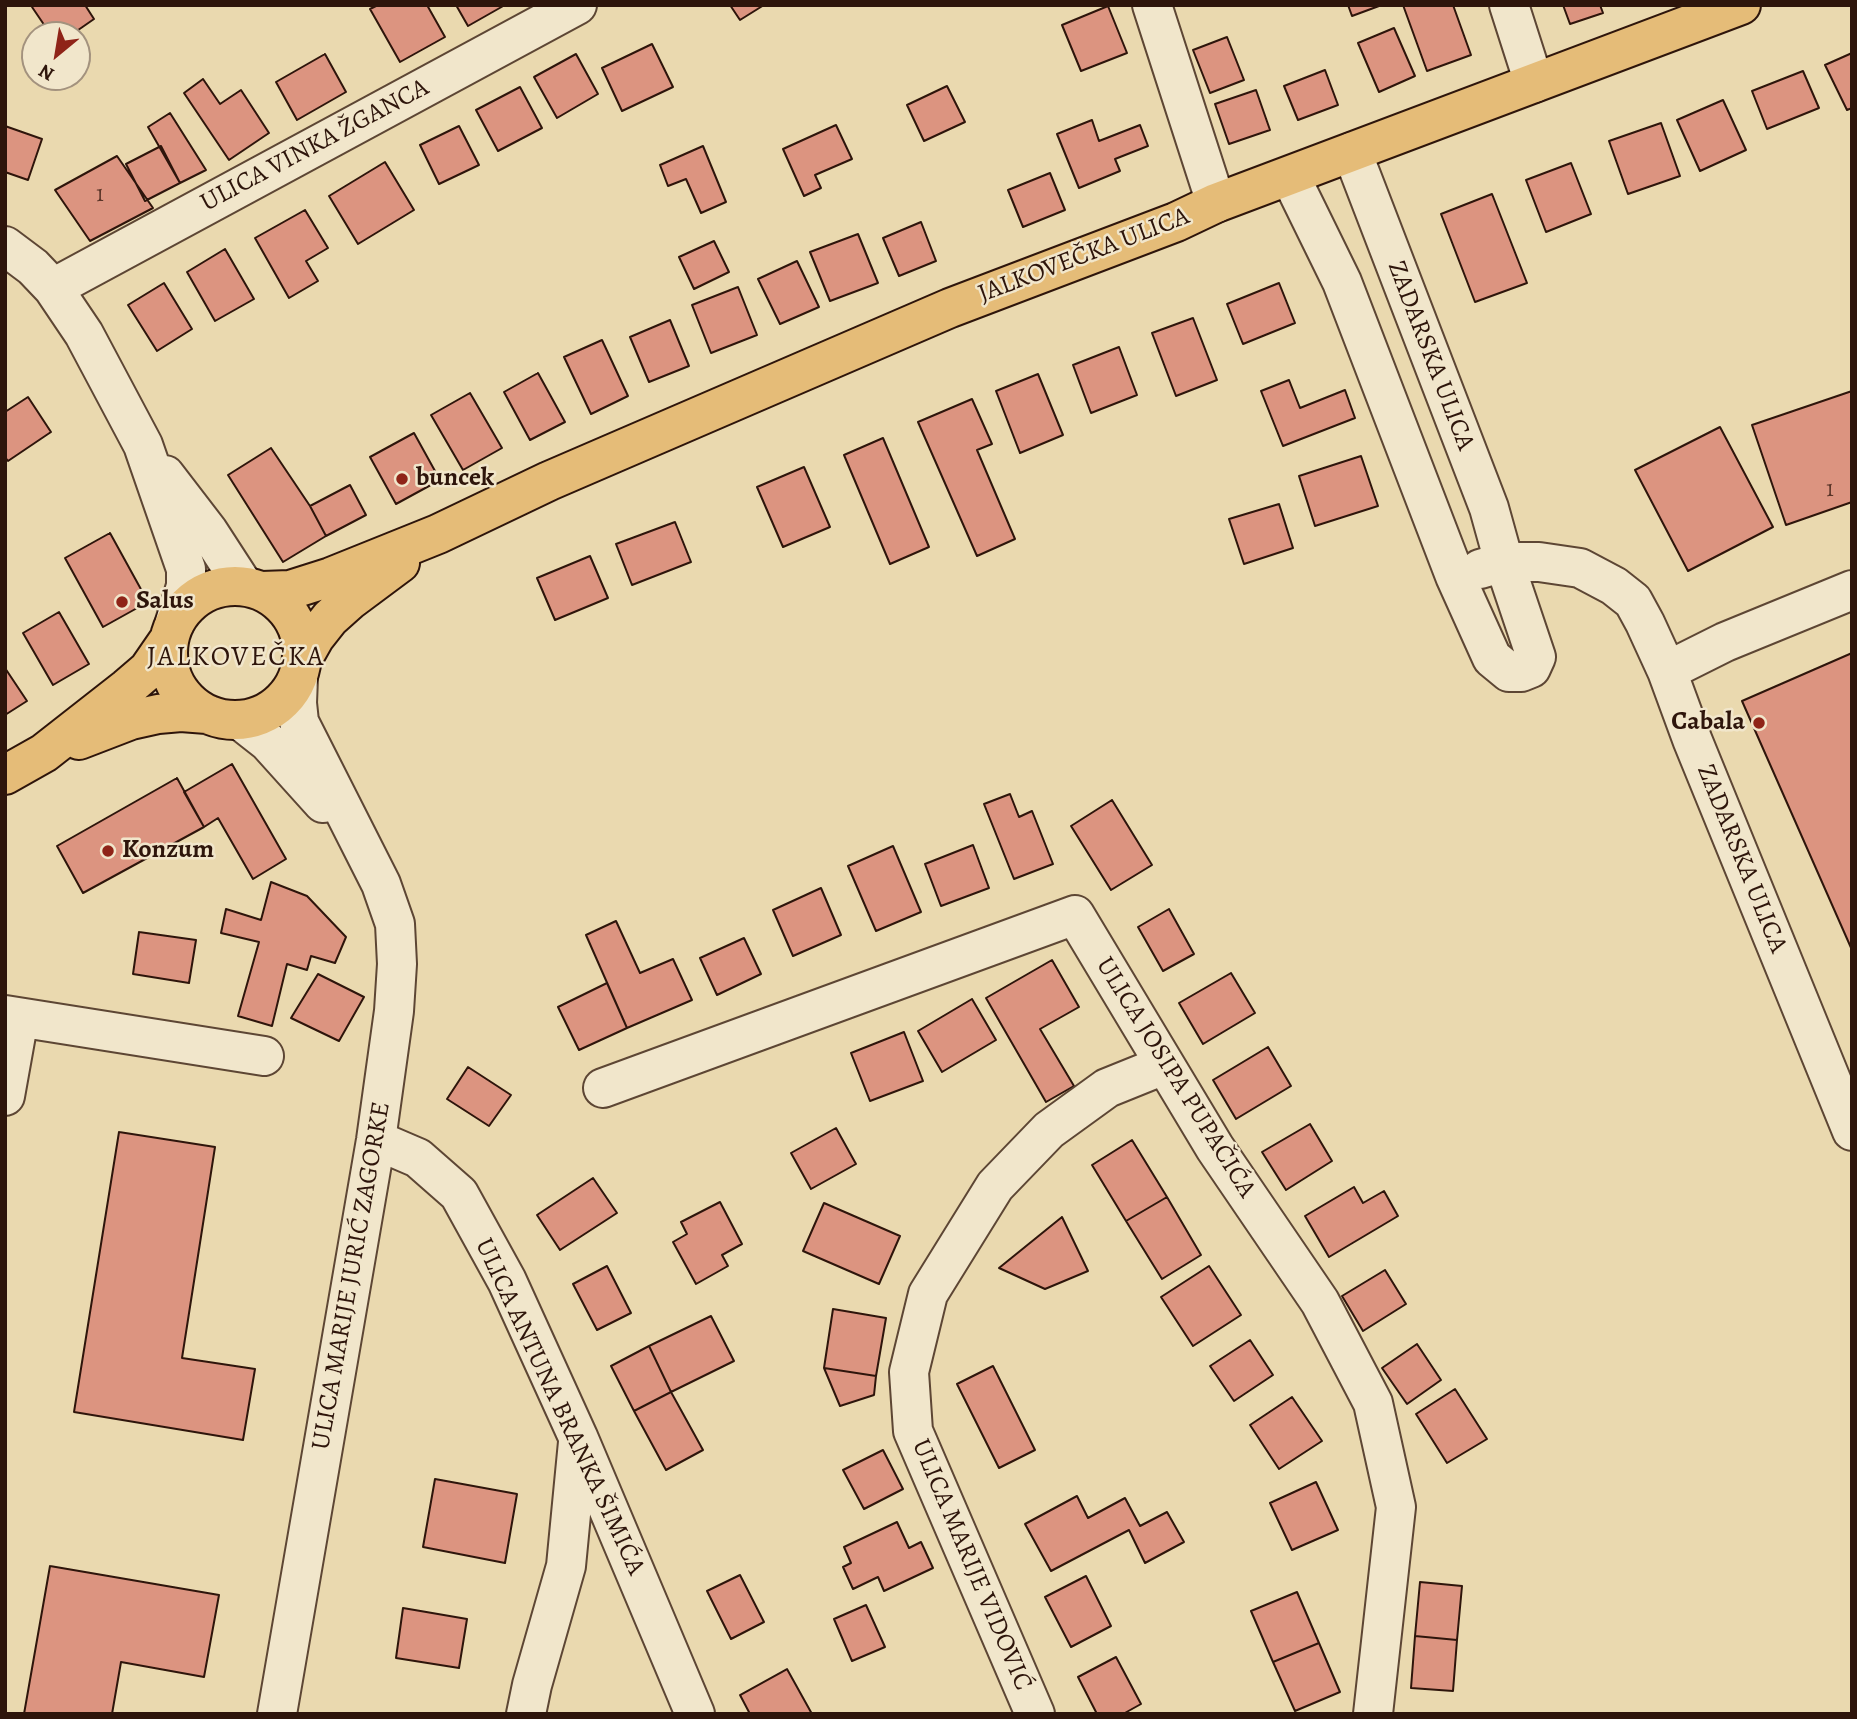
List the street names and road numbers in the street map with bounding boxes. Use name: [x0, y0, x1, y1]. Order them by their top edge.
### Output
street label: ULICA VINKA ŽGANCA: [196, 73, 434, 219]
street label: JALKOVEČKA ULICA: [974, 201, 1194, 311]
street label: ZADARSKA ULICA: [1380, 257, 1480, 455]
street label: ZADARSKA ULICA: [1689, 760, 1793, 958]
street label: ULICA JOSIPA PUPAČIĆA: [1088, 952, 1262, 1204]
street label: ULICA MARIJE JURIĆ ZAGORKE: [306, 1099, 398, 1453]
street label: ULICA ANTUNA BRANKA ŠIMIĆA: [467, 1234, 651, 1580]
street label: ULICA MARIJE VIDOVIĆ: [904, 1435, 1038, 1695]

